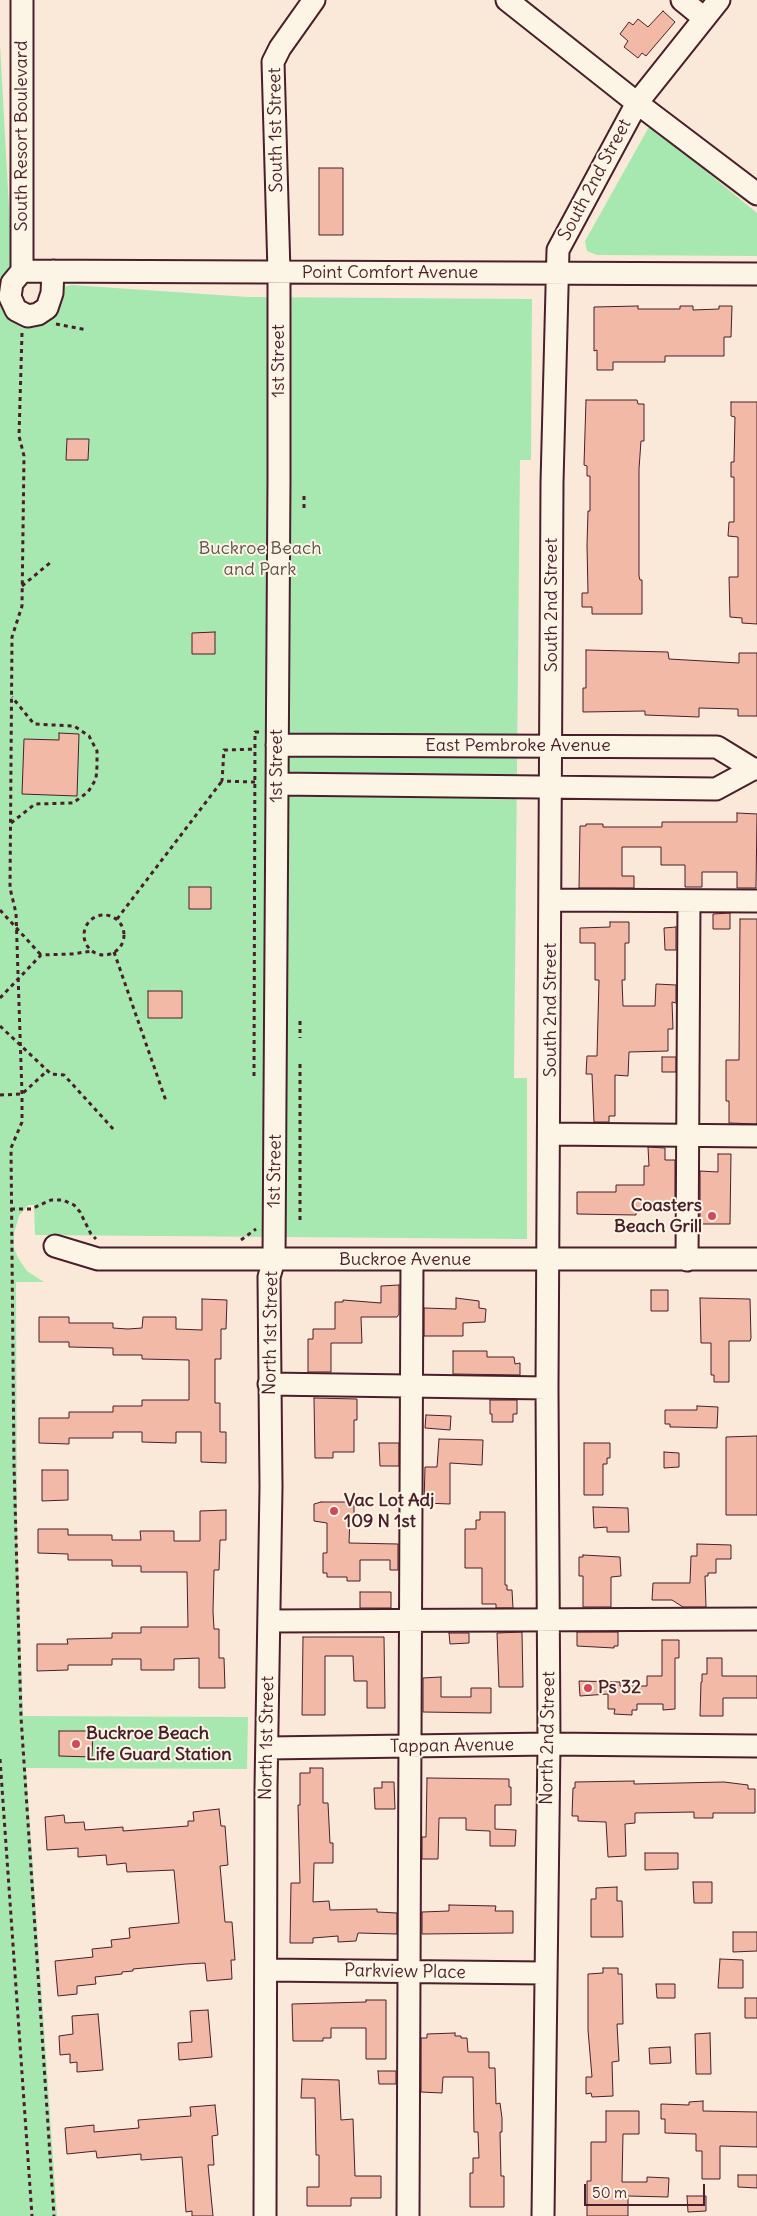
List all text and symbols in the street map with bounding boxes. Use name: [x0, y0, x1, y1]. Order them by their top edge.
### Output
street label: South Resort Boulevard: [11, 41, 33, 231]
street label: South 1st Street: [264, 67, 288, 193]
street label: South 2nd Street: [554, 116, 636, 244]
street label: Point Comfort Avenue: [302, 262, 478, 284]
street label: 1st Street: [268, 324, 290, 398]
park label: Buckroe Beach and Park: [198, 538, 322, 580]
street label: South 2nd Street: [541, 538, 563, 672]
street label: 1st Street: [266, 729, 288, 803]
street label: East Pembroke Avenue: [425, 735, 611, 757]
street label: South 2nd Street: [540, 943, 562, 1077]
street label: 1st Street: [264, 1134, 286, 1208]
place label: Coasters Beach Grill: [614, 1195, 702, 1238]
marker: Coasters Beach Grill: [706, 1210, 718, 1222]
street label: Buckroe Avenue: [339, 1249, 471, 1271]
street label: North 1st Street: [259, 1271, 283, 1395]
place label: Vac Lot Adj 109 N 1st: [344, 1490, 434, 1532]
marker: Vac Lot Adj 109 N 1st: [328, 1505, 340, 1517]
street label: North 2nd Street: [536, 1671, 560, 1805]
street label: North 1st Street: [255, 1676, 279, 1800]
place label: Ps 32: [598, 1677, 641, 1699]
marker: Ps 32: [582, 1682, 594, 1694]
place label: Buckroe Beach Life Guard Station: [86, 1723, 232, 1766]
street label: Tappan Avenue: [390, 1734, 514, 1758]
marker: Buckroe Beach Life Guard Station: [70, 1738, 82, 1750]
street label: Parkview Place: [344, 1960, 466, 1984]
scale bar: [587, 2174, 708, 2206]
text: 50 m: [592, 2183, 627, 2202]

